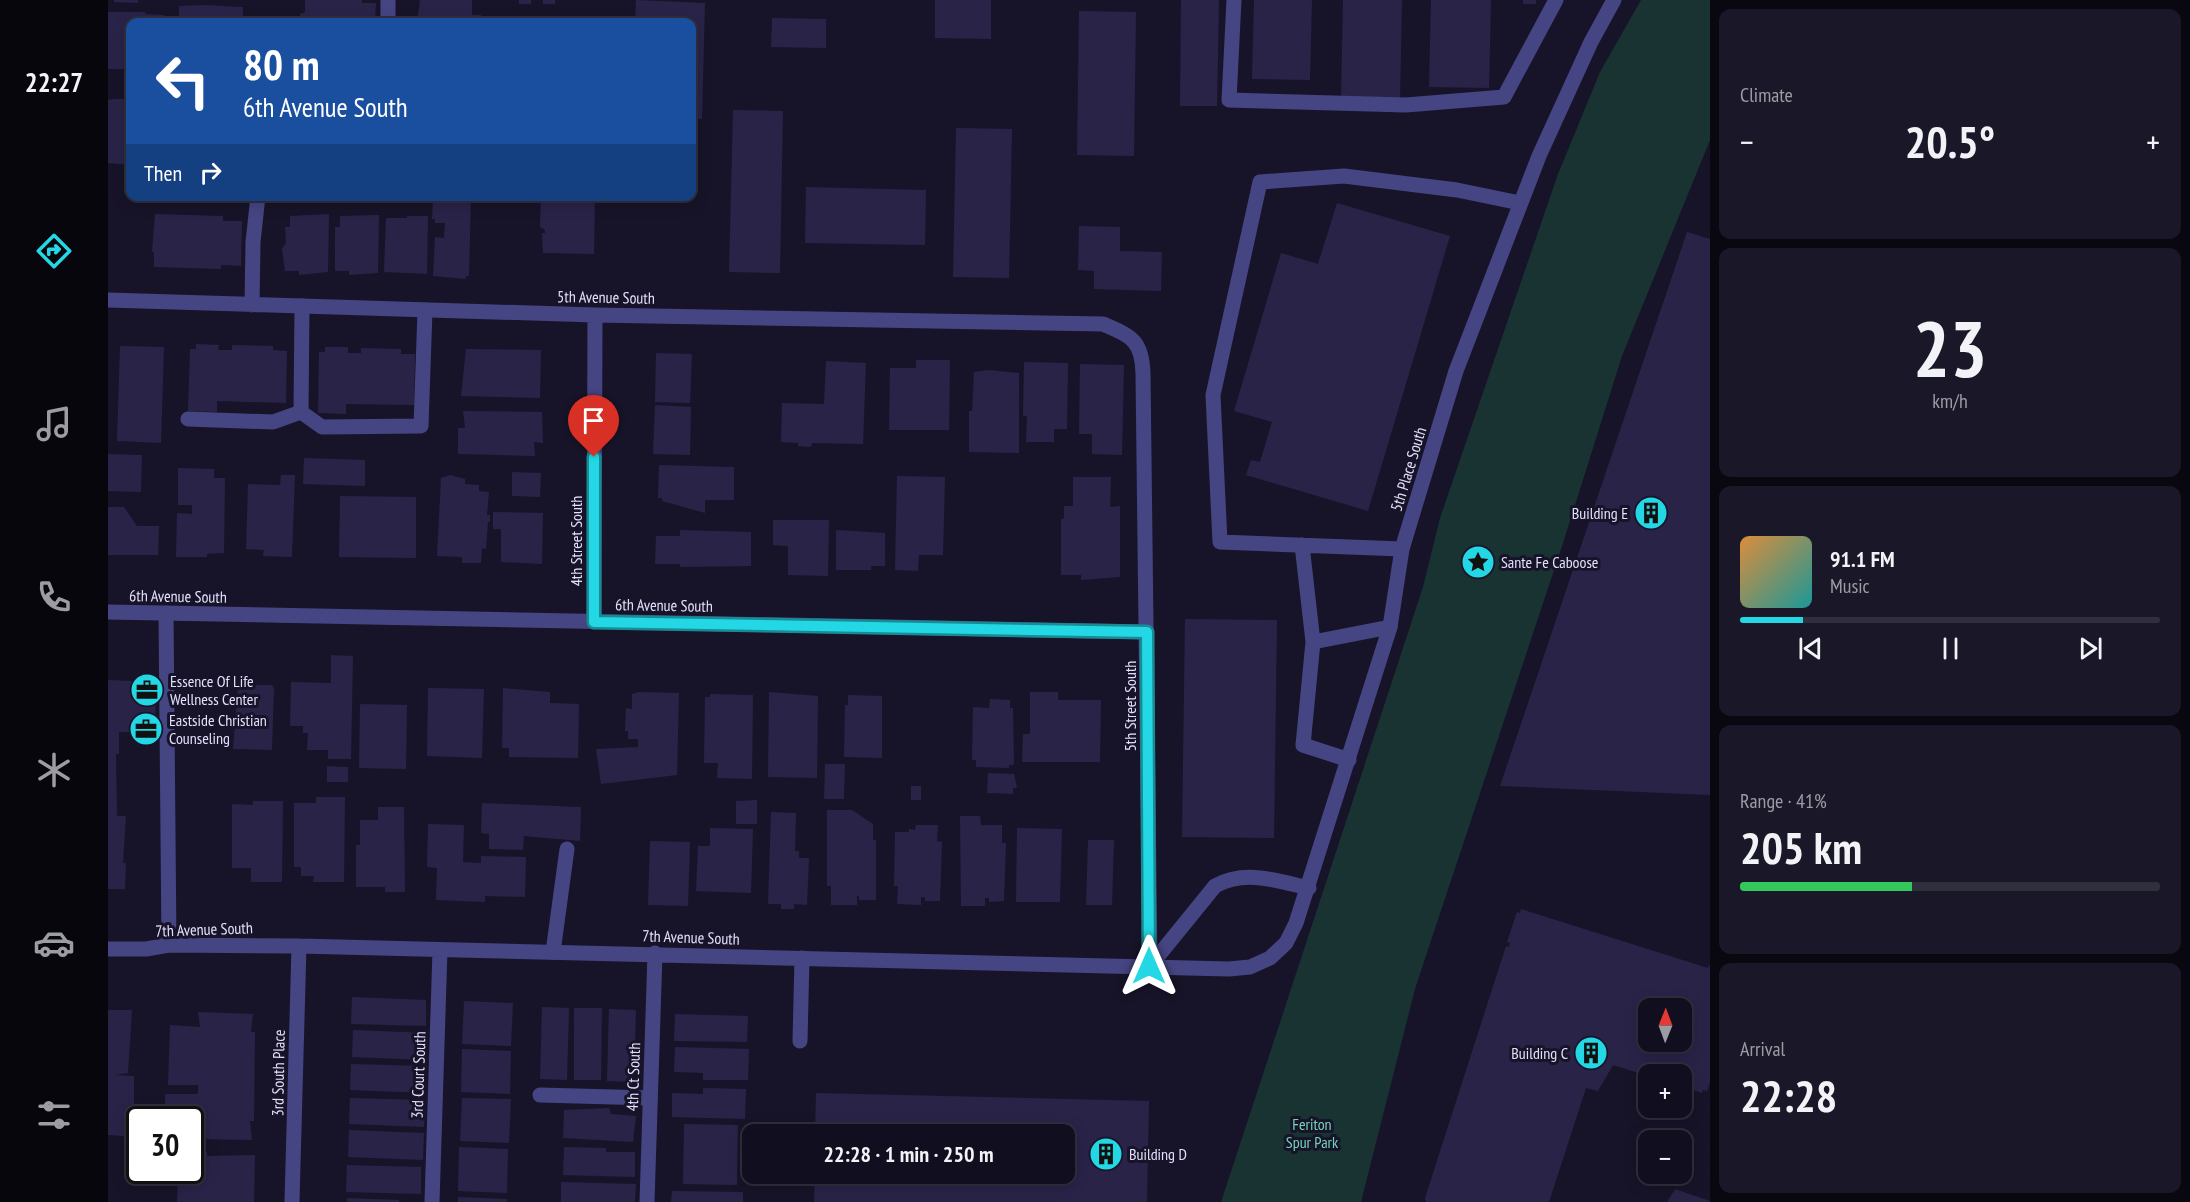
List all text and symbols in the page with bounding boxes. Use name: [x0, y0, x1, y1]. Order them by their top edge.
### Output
text: 80 m: [243, 37, 320, 92]
icon: left: [144, 42, 222, 120]
text: 22:27: [25, 65, 83, 99]
text: Climate: [1740, 82, 1793, 108]
text: 6th Avenue South: [243, 90, 408, 124]
text: 20.5°: [1905, 112, 1995, 170]
text: −: [1740, 120, 1754, 163]
text: +: [2146, 120, 2160, 163]
icon: right: [194, 156, 227, 189]
text: Then: [144, 159, 182, 187]
icon: directions: [33, 230, 75, 272]
street label: 5th Avenue South: [557, 286, 655, 308]
text: 23: [1913, 298, 1987, 399]
text: km/h: [1932, 388, 1968, 414]
pin: [568, 395, 619, 457]
icon: music: [33, 403, 75, 445]
icon: arrive: [577, 404, 610, 437]
street label: 5th Place South: [1386, 424, 1430, 514]
building icon: Building E: [1633, 495, 1669, 531]
street label: 4th Street South: [566, 496, 586, 586]
place label: Building E: [1572, 503, 1628, 523]
place icon: Sante Fe Caboose: [1460, 544, 1496, 580]
text: 91.1 FM: [1830, 545, 1895, 573]
place label: Sante Fe Caboose: [1501, 552, 1598, 572]
text: Music: [1830, 573, 1870, 599]
icon: phone: [33, 576, 75, 618]
street label: 6th Avenue South: [129, 585, 227, 607]
street label: 6th Avenue South: [615, 594, 713, 616]
icon: previous: [1794, 632, 1827, 665]
icon: pause: [1934, 632, 1967, 665]
icon: next: [2074, 632, 2107, 665]
street label: 5th Street South: [1120, 661, 1140, 751]
place label: Essence Of Life Wellness Center: [170, 671, 258, 709]
office icon: Essence Of Life Wellness Center: [129, 672, 165, 708]
place label: Eastside Christian Counseling: [169, 710, 267, 748]
office icon: Eastside Christian Counseling: [128, 711, 164, 747]
icon: climate: [33, 749, 75, 791]
text: Range · 41%: [1740, 788, 1827, 814]
text: 205 km: [1740, 818, 1862, 876]
street label: 7th Avenue South: [155, 917, 253, 941]
icon: car: [33, 922, 75, 964]
street label: 7th Avenue South: [642, 925, 740, 949]
position arrow: [1117, 934, 1181, 998]
north arrow: [1638, 998, 1692, 1052]
map controls: [1638, 998, 1692, 1184]
street label: 3rd South Place: [267, 1029, 289, 1117]
street label: 3rd Court South: [406, 1031, 430, 1119]
building icon: Building C: [1573, 1035, 1609, 1071]
text: Arrival: [1740, 1036, 1785, 1062]
street label: 4th Ct South: [622, 1042, 644, 1112]
place label: Building C: [1511, 1043, 1568, 1063]
button: +: [1638, 1064, 1692, 1118]
text: 22:28: [1740, 1066, 1837, 1124]
icon: filters: [33, 1094, 75, 1136]
speed limit sign: 30: [126, 1106, 204, 1184]
park label: Feriton Spur Park: [1286, 1114, 1339, 1152]
button: −: [1638, 1130, 1692, 1184]
building icon: Building D: [1088, 1136, 1124, 1172]
text: 22:28 · 1 min · 250 m: [823, 1140, 994, 1168]
place label: Building D: [1129, 1144, 1187, 1164]

